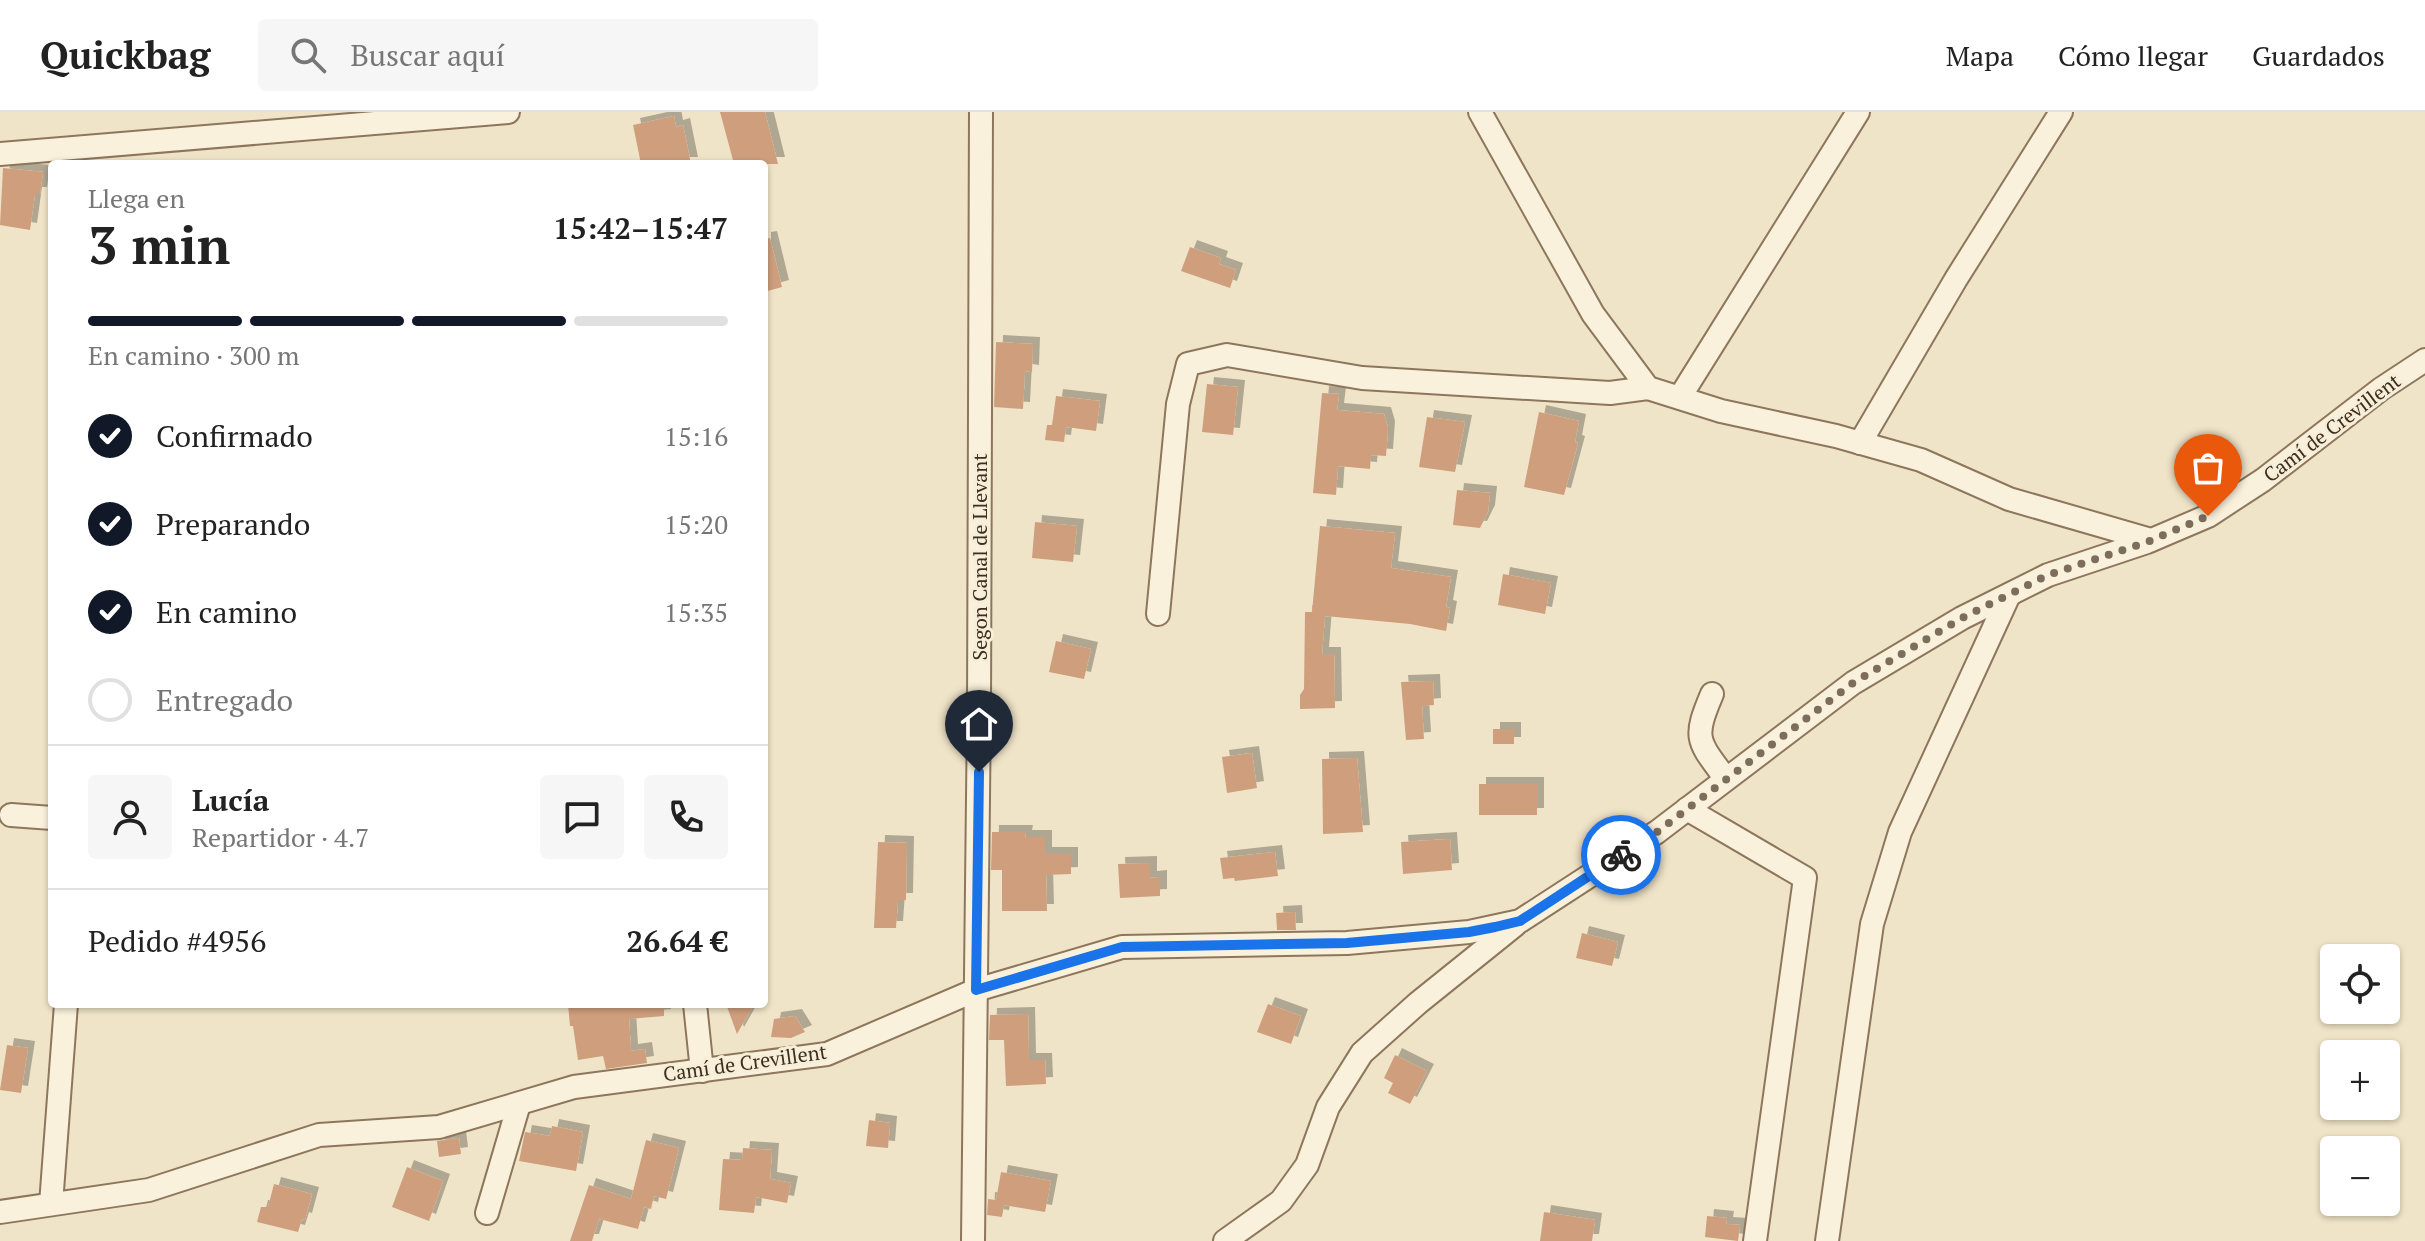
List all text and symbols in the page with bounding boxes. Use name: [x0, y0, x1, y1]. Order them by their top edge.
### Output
search box: [258, 19, 818, 91]
text: Quickbag: [40, 30, 210, 80]
icon: search: [286, 33, 330, 77]
text: Buscar aquí: [350, 35, 505, 75]
text: Mapa: [1946, 37, 2014, 74]
text: Cómo llegar: [2058, 37, 2208, 74]
text: Guardados: [2252, 37, 2385, 74]
text: Llega en: [88, 181, 185, 215]
text: 15:42–15:47: [553, 208, 728, 248]
text: 3 min: [88, 210, 230, 279]
text: En camino · 300 m: [88, 338, 299, 372]
street label: Camí de Crevillent: [2258, 367, 2406, 488]
icon: check: [88, 414, 132, 458]
text: Confirmado: [156, 416, 313, 456]
text: 15:16: [664, 419, 728, 453]
pin: [2174, 434, 2242, 516]
icon: bag: [2186, 446, 2230, 490]
street label: Segon Canal de Llevant: [966, 453, 993, 661]
icon: check: [88, 502, 132, 546]
text: Preparando: [156, 504, 310, 544]
text: 15:20: [664, 507, 728, 541]
icon: check: [88, 590, 132, 634]
text: En camino: [156, 592, 297, 632]
text: 15:35: [664, 595, 728, 629]
text: Entregado: [156, 680, 293, 720]
pin: [945, 690, 1013, 772]
icon: home: [957, 702, 1001, 746]
button: person: [88, 775, 172, 859]
button: chat: [540, 775, 624, 859]
button: phone: [644, 775, 728, 859]
text: Lucía: [192, 780, 269, 820]
courier: [1581, 815, 1661, 895]
text: Repartidor · 4.7: [192, 820, 369, 854]
icon: bike: [1599, 833, 1643, 877]
text: Pedido #4956: [88, 921, 266, 961]
text: 26.64 €: [626, 921, 728, 961]
map controls: [2320, 944, 2400, 1216]
button: locate: [2320, 944, 2400, 1024]
street label: Camí de Crevillent: [661, 1038, 829, 1087]
button: +: [2320, 1040, 2400, 1120]
button: −: [2320, 1136, 2400, 1216]

